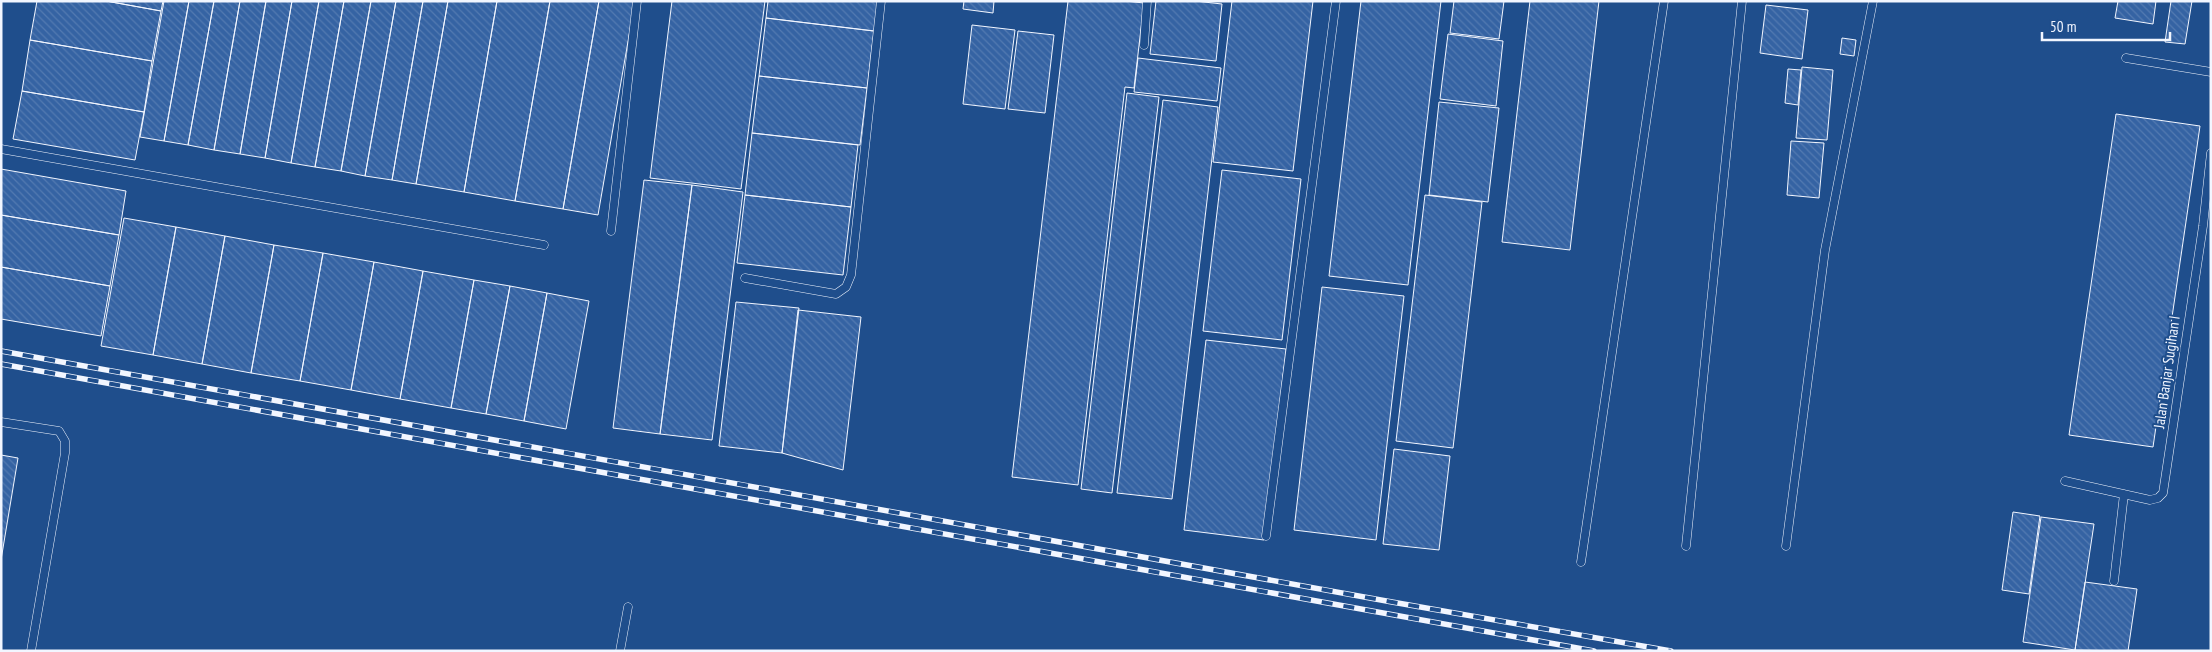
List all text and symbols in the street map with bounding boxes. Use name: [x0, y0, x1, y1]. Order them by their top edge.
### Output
scale bar: [2042, 10, 2170, 42]
text: 50 m: [2050, 17, 2076, 36]
street label: Jalan Banjar Sugihan I: [2149, 314, 2184, 430]

